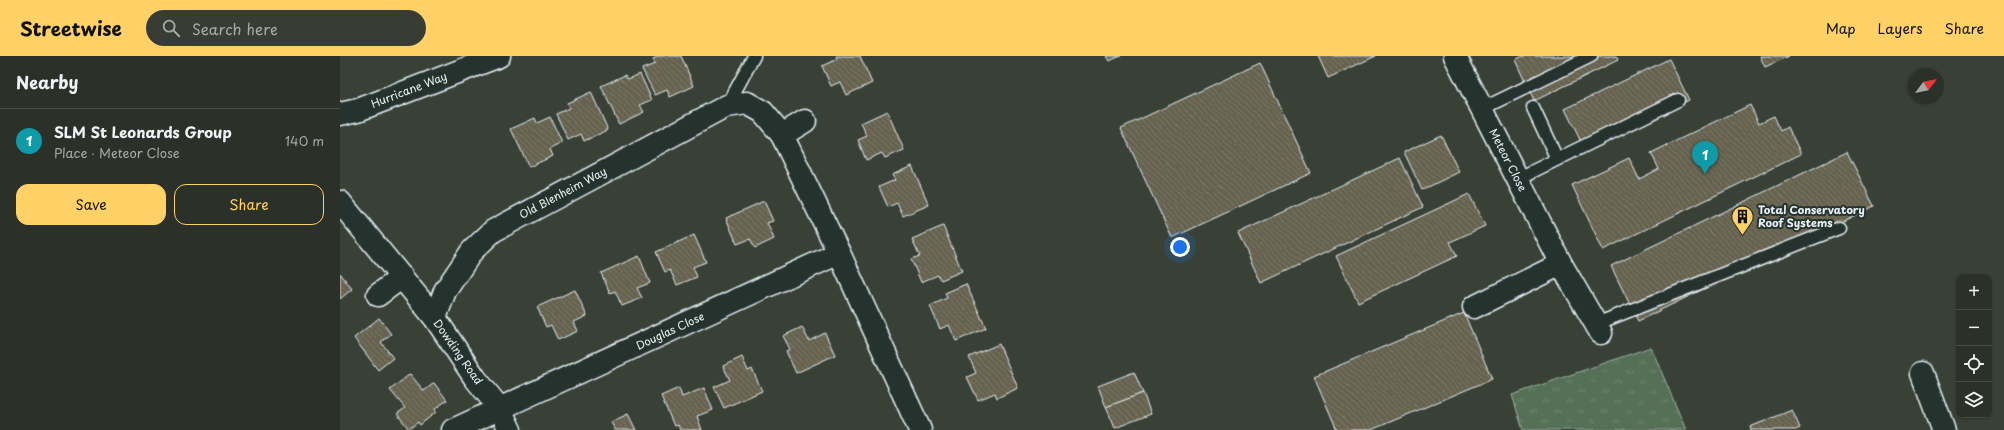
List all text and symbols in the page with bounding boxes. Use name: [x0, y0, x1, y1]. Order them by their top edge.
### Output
search box: [146, 10, 426, 46]
text: Streetwise: [20, 14, 122, 42]
icon: search: [160, 17, 182, 39]
text: Search here: [192, 17, 278, 40]
text: Map: [1826, 18, 1856, 39]
text: Layers: [1878, 18, 1923, 39]
text: Share: [1945, 18, 1984, 39]
street label: Hurricane Way: [368, 67, 449, 112]
north arrow: [1908, 68, 1944, 104]
text: Nearby: [16, 69, 78, 95]
text: SLM St Leonards Group: [54, 120, 232, 143]
street label: Meteor Close: [1485, 125, 1532, 194]
text: 1: [26, 131, 32, 150]
text: 140 m: [285, 131, 324, 150]
pin: 1: [1692, 141, 1718, 174]
text: Place · Meteor Close: [54, 143, 180, 162]
street label: Old Blenheim Way: [516, 162, 610, 223]
button: Save: [16, 184, 166, 225]
button: Share: [174, 184, 324, 225]
place label: Total Conservatory Roof Systems: [1758, 201, 1865, 231]
building icon: Total Conservatory Roof Systems: [1729, 203, 1755, 236]
your location: [1170, 237, 1190, 257]
map controls: [1956, 274, 1992, 418]
button: +: [1956, 274, 1992, 310]
street label: Douglas Close: [633, 307, 707, 354]
button: −: [1956, 310, 1992, 346]
street label: Dowding Road: [430, 316, 487, 388]
button: locate: [1956, 346, 1992, 382]
button: layers: [1956, 382, 1992, 418]

